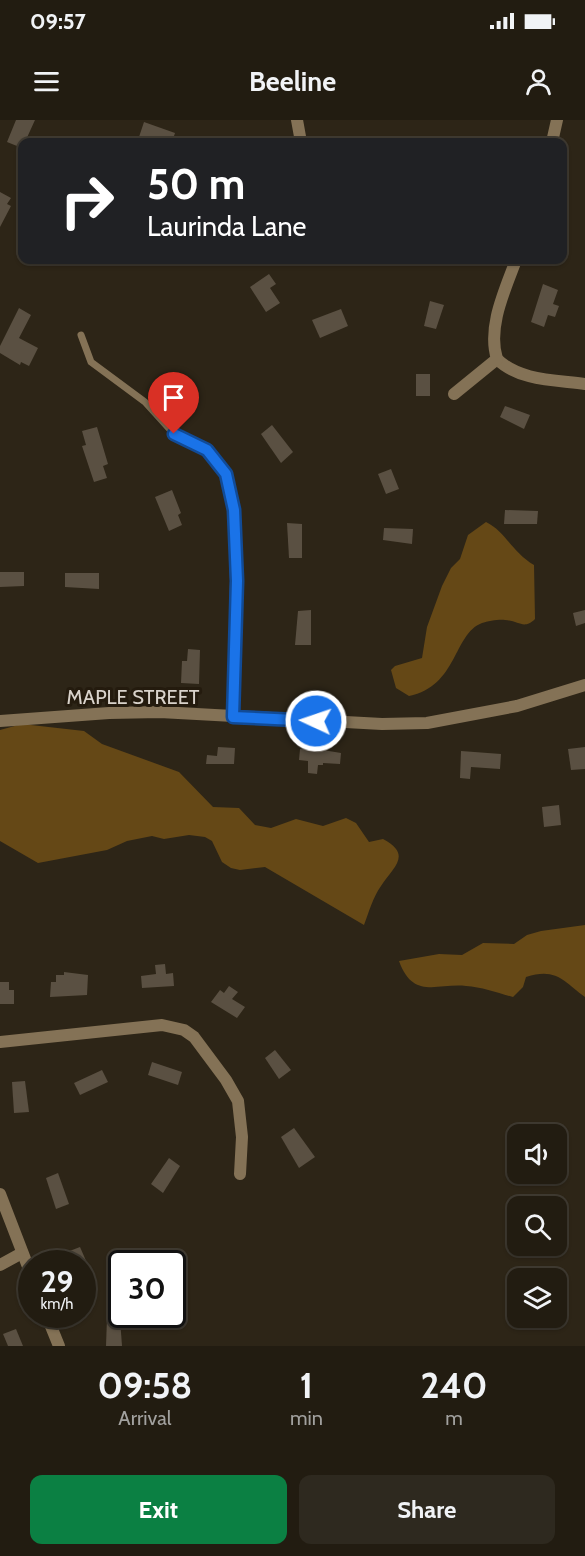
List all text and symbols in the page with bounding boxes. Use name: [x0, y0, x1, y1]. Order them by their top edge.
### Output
text: 09:57: [30, 8, 86, 35]
icon: menu: [30, 65, 63, 98]
text: Beeline: [249, 65, 336, 98]
icon: person: [522, 65, 555, 98]
text: 50 m: [147, 158, 245, 210]
icon: right: [48, 162, 126, 240]
text: Laurinda Lane: [147, 210, 306, 243]
pin: [148, 372, 199, 434]
icon: arrive: [157, 381, 190, 414]
street label: MAPLE STREET: [67, 685, 200, 709]
position arrow: [284, 689, 348, 753]
map controls: [507, 1124, 567, 1328]
button: sound: [507, 1124, 567, 1184]
button: search: [507, 1196, 567, 1256]
speed limit sign: 30: [108, 1250, 186, 1328]
text: 29: [41, 1263, 73, 1300]
button: layers: [507, 1268, 567, 1328]
text: km/h: [41, 1295, 73, 1313]
text: 09:58: [98, 1363, 192, 1407]
text: 1: [300, 1363, 313, 1407]
text: 240: [421, 1363, 487, 1407]
text: Arrival: [118, 1406, 172, 1430]
text: min: [290, 1406, 323, 1430]
text: m: [445, 1406, 463, 1430]
button: Exit: [30, 1475, 287, 1544]
button: Share: [299, 1475, 555, 1544]

